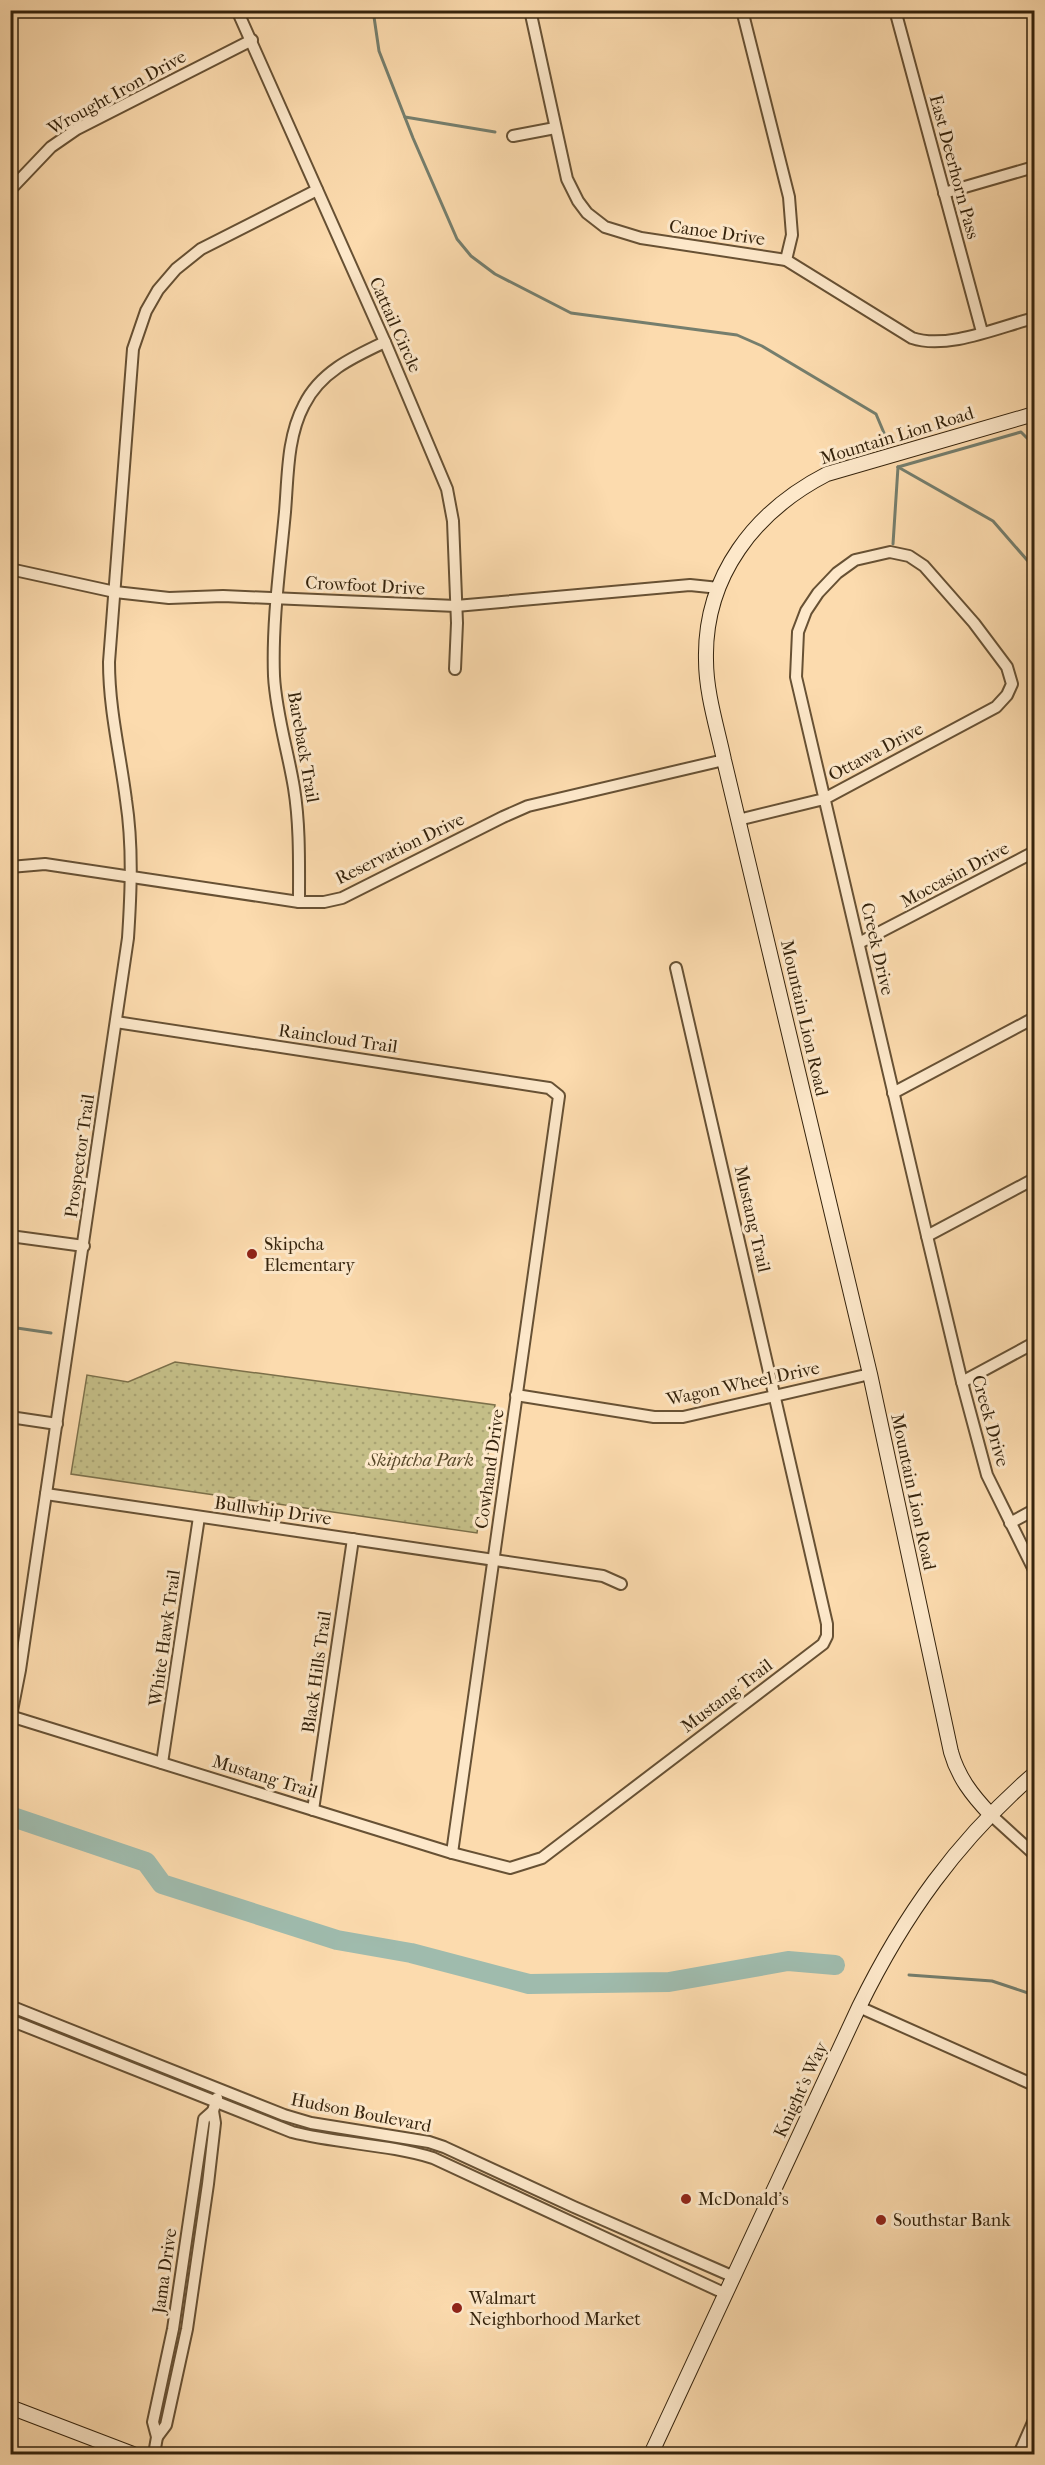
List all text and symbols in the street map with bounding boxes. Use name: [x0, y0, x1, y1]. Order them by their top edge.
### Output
street label: Wrought Iron Drive: [43, 46, 190, 140]
street label: East Deerhorn Pass: [925, 93, 983, 242]
street label: Canoe Drive: [668, 216, 766, 250]
street label: Cattail Circle: [365, 274, 425, 376]
street label: Mountain Lion Road: [818, 403, 977, 469]
street label: Crowfoot Drive: [305, 572, 425, 600]
street label: Bareback Trail: [283, 690, 323, 804]
street label: Ottawa Drive: [825, 718, 927, 786]
street label: Reservation Drive: [332, 809, 468, 889]
street label: Moccasin Drive: [897, 838, 1013, 912]
street label: Creek Drive: [856, 901, 898, 997]
street label: Mountain Lion Road: [776, 938, 832, 1098]
street label: Raincloud Trail: [277, 1020, 399, 1058]
street label: Prospector Trail: [61, 1093, 99, 1219]
street label: Mustang Trail: [730, 1164, 774, 1274]
place label: Skipcha Elementary: [264, 1234, 356, 1276]
marker: Skipcha Elementary: [245, 1247, 259, 1261]
street label: Wagon Wheel Drive: [664, 1358, 822, 1411]
street label: Creek Drive: [967, 1373, 1013, 1469]
street label: Cowhand Drive: [471, 1408, 509, 1530]
street label: Mountain Lion Road: [886, 1412, 940, 1572]
park label: Skiptcha Park: [367, 1450, 474, 1471]
street label: Bullwhip Drive: [213, 1492, 333, 1530]
street label: White Hawk Trail: [145, 1568, 185, 1709]
street label: Black Hills Trail: [298, 1610, 336, 1734]
street label: Mustang Trail: [677, 1655, 777, 1737]
street label: Mustang Trail: [210, 1751, 320, 1803]
street label: Knight's Way: [770, 2038, 833, 2141]
street label: Hudson Boulevard: [289, 2089, 433, 2137]
place label: McDonald's: [698, 2189, 789, 2210]
marker: McDonald's: [679, 2192, 693, 2206]
place label: Southstar Bank: [893, 2210, 1011, 2231]
marker: Southstar Bank: [874, 2213, 888, 2227]
street label: Jama Drive: [148, 2227, 181, 2317]
place label: Walmart Neighborhood Market: [468, 2288, 641, 2330]
marker: Walmart Neighborhood Market: [450, 2301, 464, 2315]

